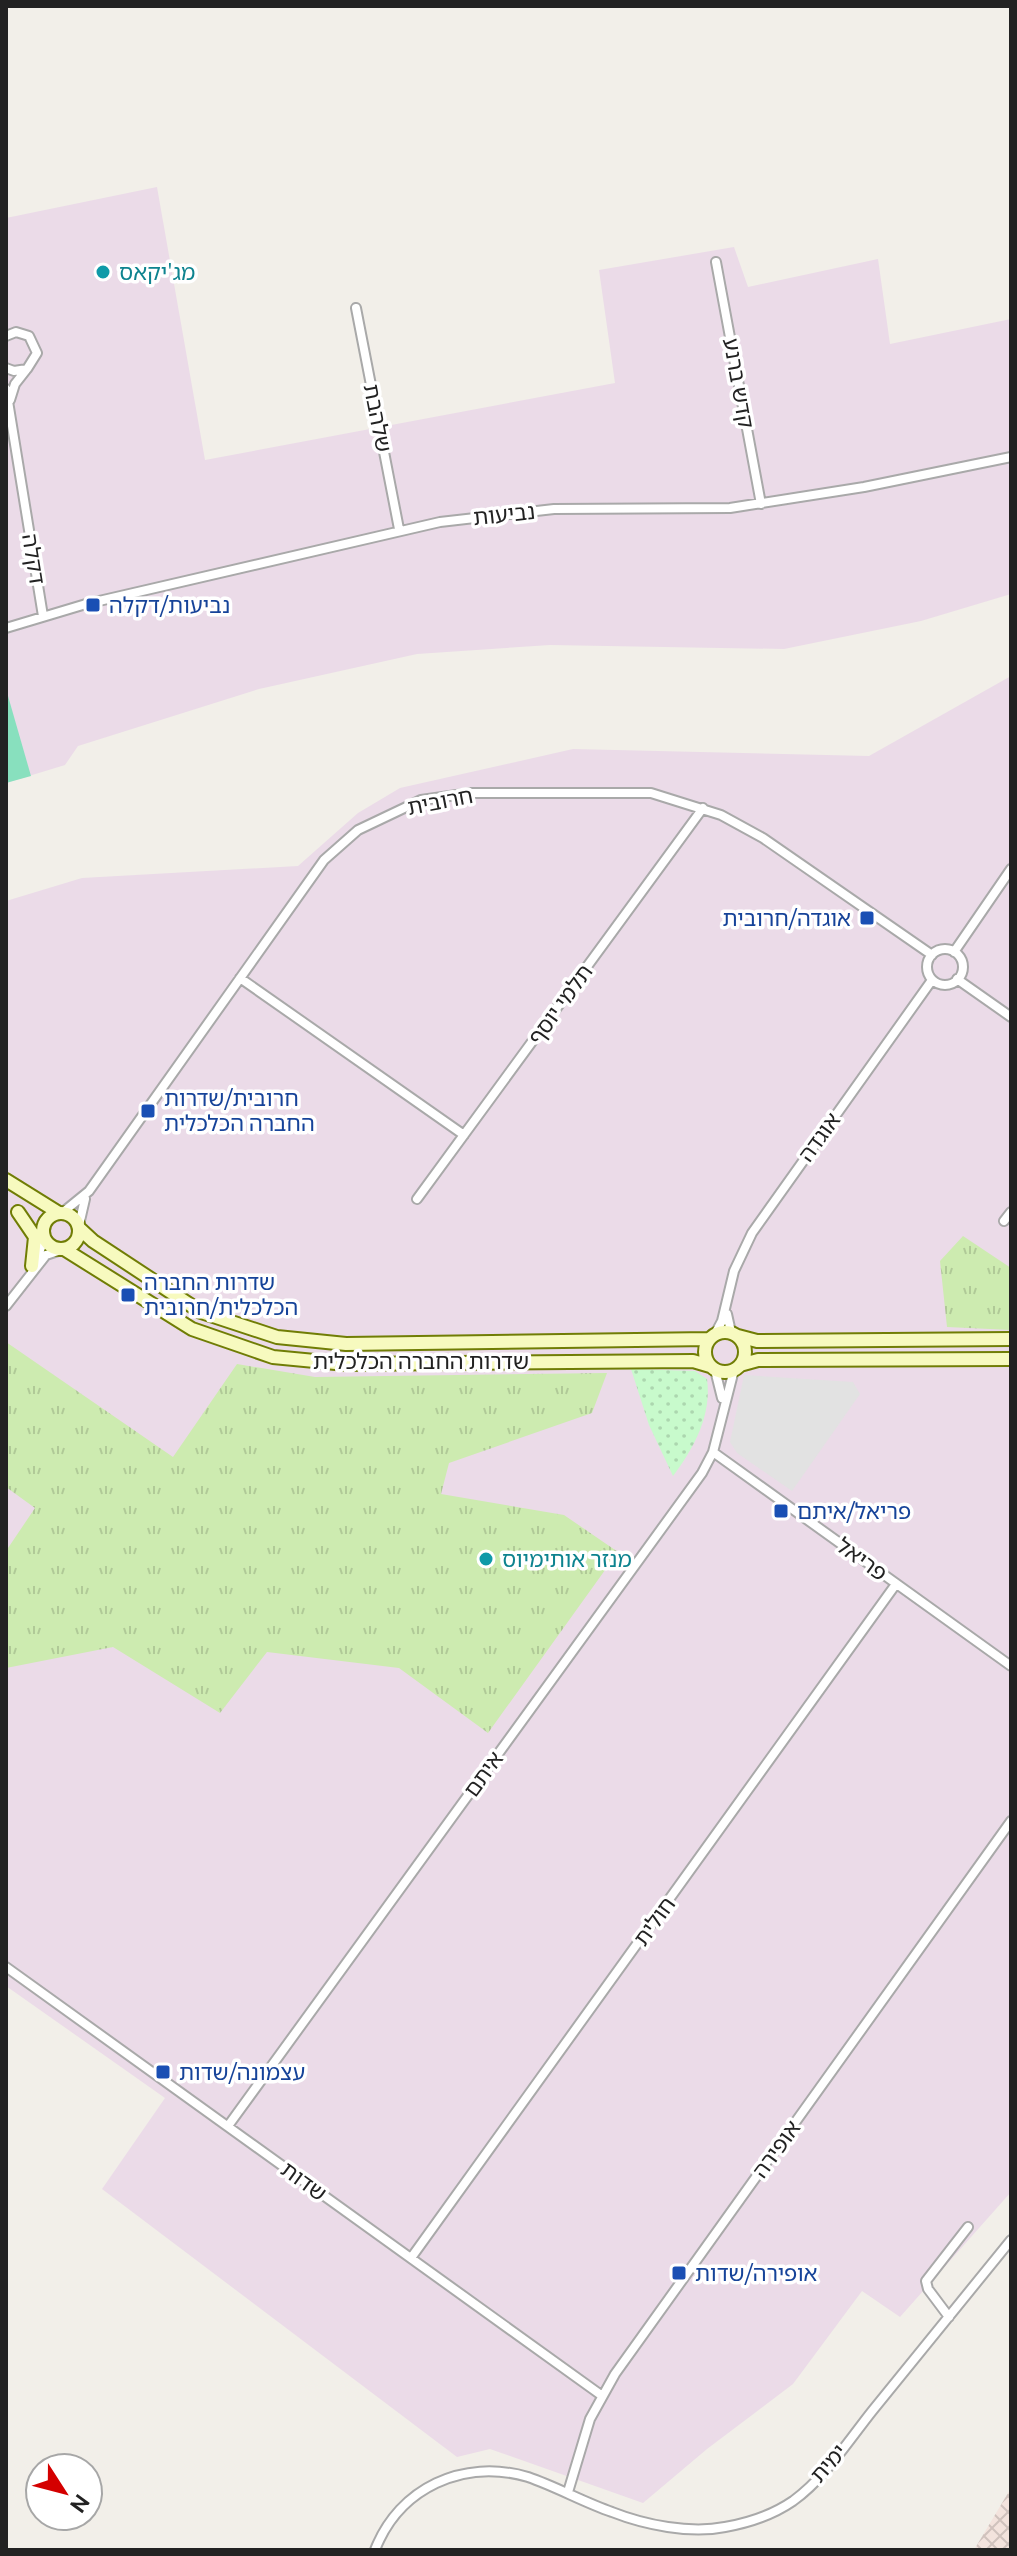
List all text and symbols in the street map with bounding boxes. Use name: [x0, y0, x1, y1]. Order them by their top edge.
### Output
place label: מג'יקאס: [119, 259, 195, 284]
marker: מג'יקאס: [94, 263, 112, 281]
street label: קדש ברנע: [719, 336, 760, 430]
street label: שלהבת: [360, 382, 397, 454]
street label: נביעות: [472, 498, 536, 529]
street label: דקלה: [18, 532, 51, 586]
place label: נביעות/דקלה: [109, 592, 230, 617]
marker: נביעות/דקלה: [84, 596, 102, 614]
street label: חרובית: [405, 782, 475, 819]
place label: אוגדה/חרובית: [723, 905, 851, 930]
marker: אוגדה/חרובית: [858, 909, 876, 927]
street label: תלמי יוסף: [522, 959, 597, 1049]
place label: חרובית/שדרות החברה הכלכלית: [164, 1085, 315, 1135]
marker: חרובית/שדרות החברה הכלכלית: [139, 1102, 157, 1120]
street label: אוגדה: [793, 1107, 845, 1166]
place label: שדרות החברה הכלכלית/חרובית: [144, 1269, 298, 1319]
marker: שדרות החברה הכלכלית/חרובית: [119, 1286, 137, 1304]
street label: שדרות החברה הכלכלית: [313, 1348, 529, 1373]
place label: פריאל/איתם: [797, 1498, 911, 1523]
marker: פריאל/איתם: [772, 1502, 790, 1520]
street label: פריאל: [832, 1532, 892, 1585]
place label: מנזר אותימיוס: [502, 1546, 632, 1571]
marker: מנזר אותימיוס: [477, 1550, 495, 1568]
street label: איתם: [458, 1746, 507, 1801]
street label: חולית: [628, 1892, 680, 1950]
place label: עצמונה/שדות: [179, 2059, 305, 2084]
marker: עצמונה/שדות: [154, 2063, 172, 2081]
street label: אופירה: [746, 2115, 805, 2182]
street label: שדות: [277, 2156, 332, 2205]
place label: אופירה/שדות: [695, 2260, 818, 2285]
marker: אופירה/שדות: [670, 2264, 688, 2282]
street label: ימית: [804, 2439, 851, 2487]
north arrow: [24, 2452, 104, 2532]
text: N: [66, 2490, 96, 2518]

